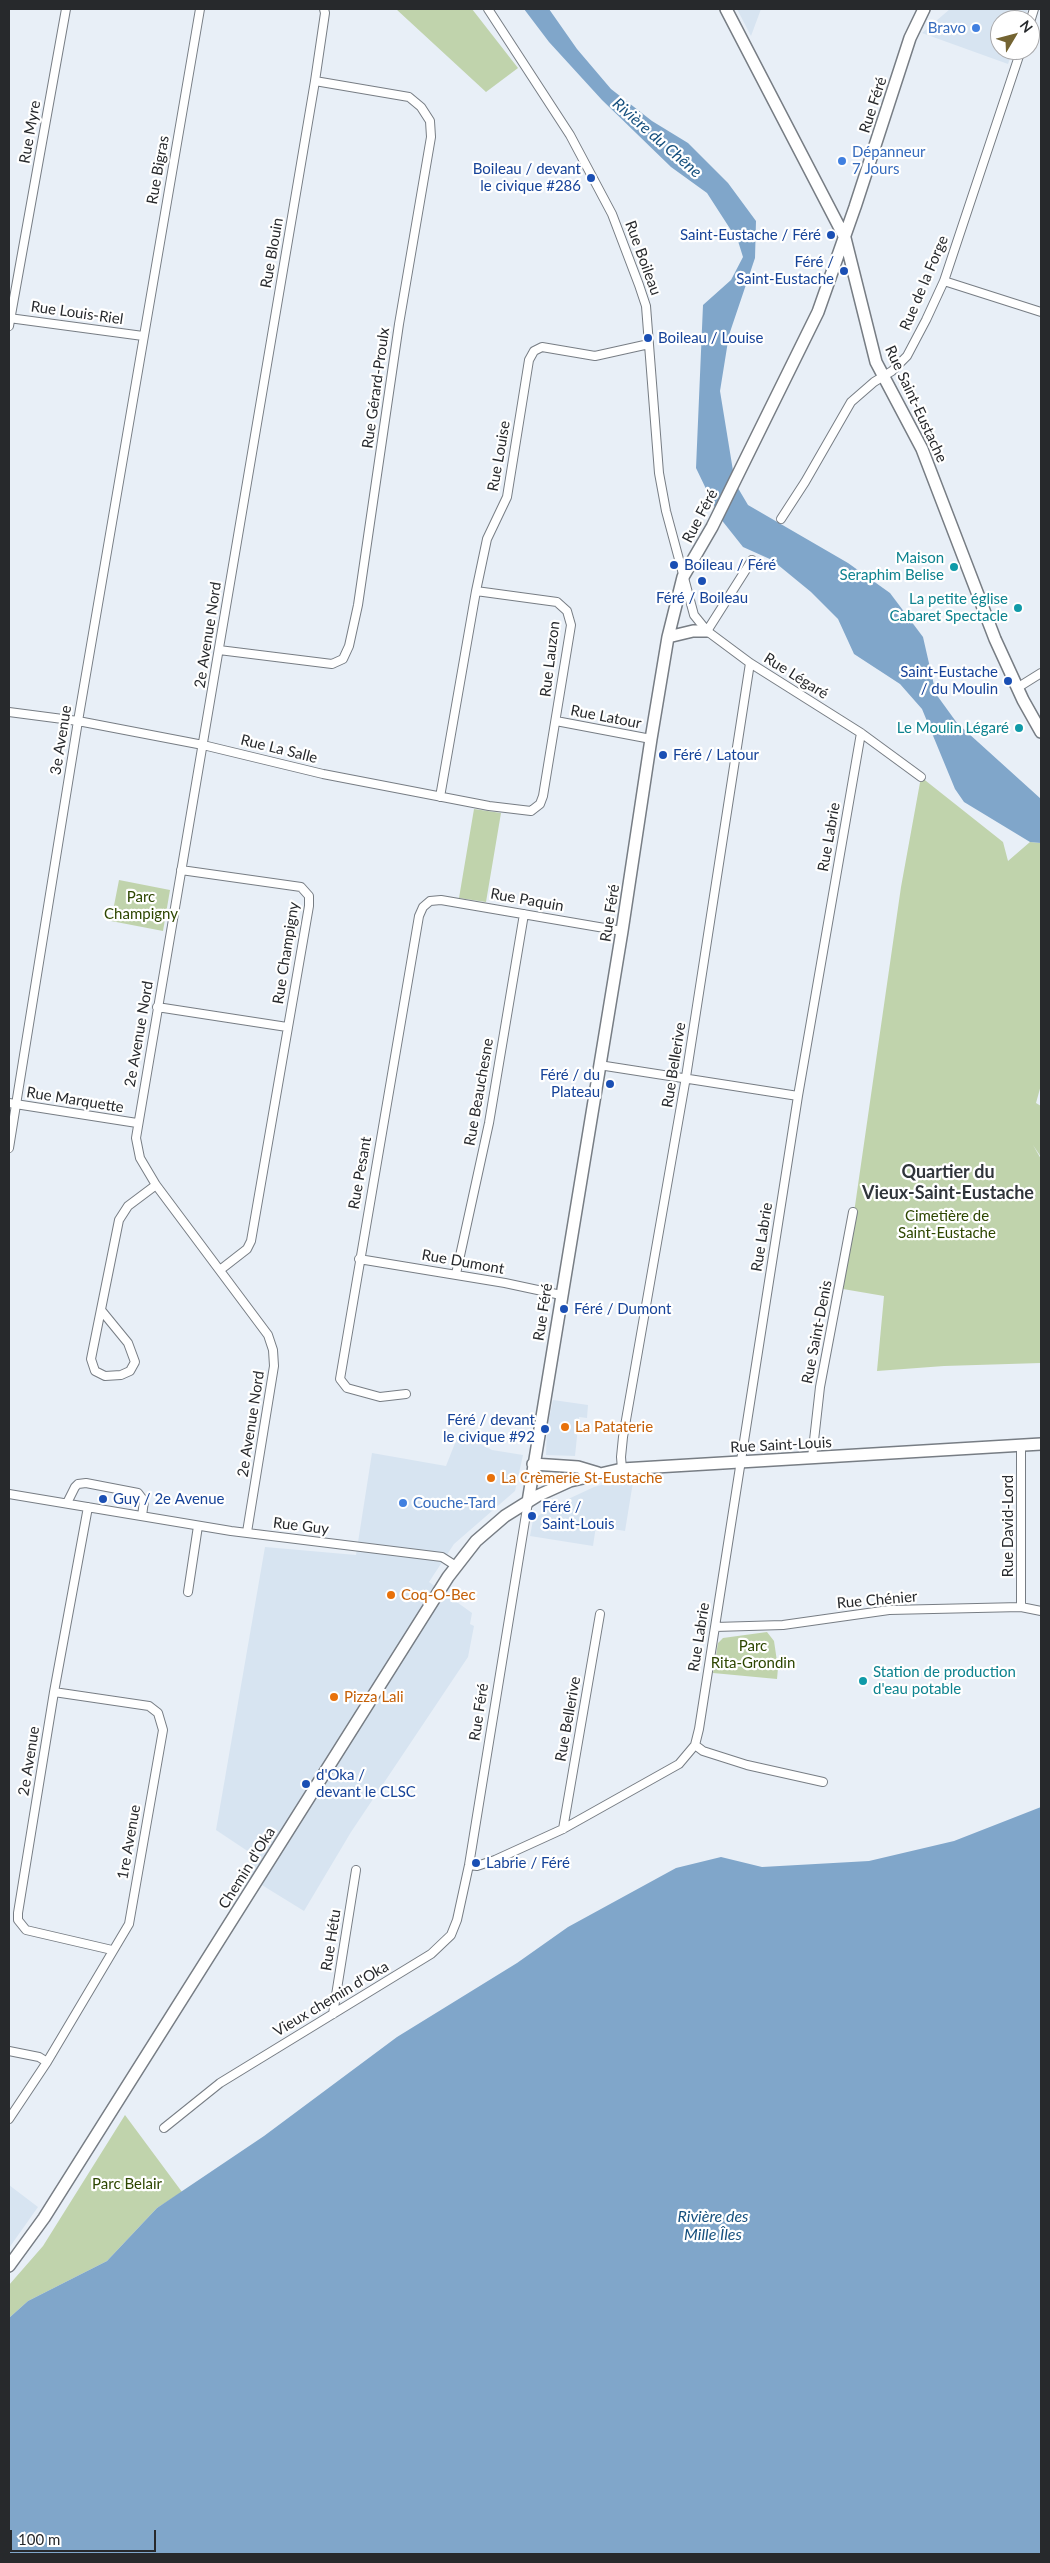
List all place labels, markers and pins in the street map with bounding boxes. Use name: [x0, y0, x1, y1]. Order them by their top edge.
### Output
place label: Bravo: [928, 19, 966, 37]
marker: Bravo: [970, 22, 982, 34]
place label: Dépanneur 7 Jours: [852, 143, 926, 178]
marker: Dépanneur 7 Jours: [836, 155, 848, 167]
place label: Boileau / devant le civique #286: [473, 160, 581, 195]
marker: Boileau / devant le civique #286: [585, 172, 597, 184]
place label: Saint-Eustache / Féré: [680, 226, 821, 244]
marker: Saint-Eustache / Féré: [825, 229, 837, 241]
place label: Féré / Saint-Eustache: [736, 253, 834, 288]
marker: Féré / Saint-Eustache: [838, 265, 850, 277]
place label: Boileau / Louise: [658, 329, 763, 347]
marker: Boileau / Louise: [642, 332, 654, 344]
place label: Maison Seraphim Belise: [840, 549, 944, 584]
place label: Boileau / Féré: [684, 556, 776, 574]
marker: Boileau / Féré: [668, 559, 680, 571]
marker: Maison Seraphim Belise: [948, 561, 960, 573]
marker: Féré / Boileau: [696, 575, 708, 587]
place label: Féré / Boileau: [656, 589, 748, 607]
place label: La petite église Cabaret Spectacle: [890, 590, 1008, 625]
marker: La petite église Cabaret Spectacle: [1012, 602, 1024, 614]
place label: Saint-Eustache / du Moulin: [900, 663, 998, 698]
marker: Saint-Eustache / du Moulin: [1002, 675, 1014, 687]
place label: Le Moulin Légaré: [897, 719, 1009, 737]
marker: Le Moulin Légaré: [1013, 722, 1025, 734]
place label: Féré / Latour: [673, 746, 759, 764]
marker: Féré / Latour: [657, 749, 669, 761]
place label: Féré / du Plateau: [540, 1066, 600, 1101]
marker: Féré / du Plateau: [604, 1078, 616, 1090]
place label: Féré / Dumont: [574, 1300, 671, 1318]
marker: Féré / Dumont: [558, 1303, 570, 1315]
place label: Féré / devant le civique #92: [443, 1411, 535, 1446]
place label: La Pataterie: [575, 1418, 653, 1436]
marker: La Pataterie: [559, 1421, 571, 1433]
marker: Féré / devant le civique #92: [539, 1423, 551, 1435]
place label: La Crèmerie St-Eustache: [501, 1469, 662, 1487]
marker: La Crèmerie St-Eustache: [485, 1472, 497, 1484]
place label: Guy / 2e Avenue: [113, 1490, 225, 1508]
marker: Guy / 2e Avenue: [97, 1493, 109, 1505]
place label: Couche-Tard: [413, 1494, 496, 1512]
marker: Couche-Tard: [397, 1497, 409, 1509]
place label: Féré / Saint-Louis: [542, 1498, 614, 1533]
marker: Féré / Saint-Louis: [526, 1510, 538, 1522]
place label: Coq-O-Bec: [401, 1586, 476, 1604]
marker: Coq-O-Bec: [385, 1589, 397, 1601]
place label: Station de production d'eau potable: [873, 1663, 1016, 1698]
marker: Station de production d'eau potable: [857, 1675, 869, 1687]
place label: Pizza Lali: [344, 1688, 404, 1706]
marker: Pizza Lali: [328, 1691, 340, 1703]
place label: d'Oka / devant le CLSC: [316, 1766, 416, 1801]
marker: d'Oka / devant le CLSC: [300, 1778, 312, 1790]
place label: Labrie / Féré: [486, 1854, 570, 1872]
marker: Labrie / Féré: [470, 1857, 482, 1869]

